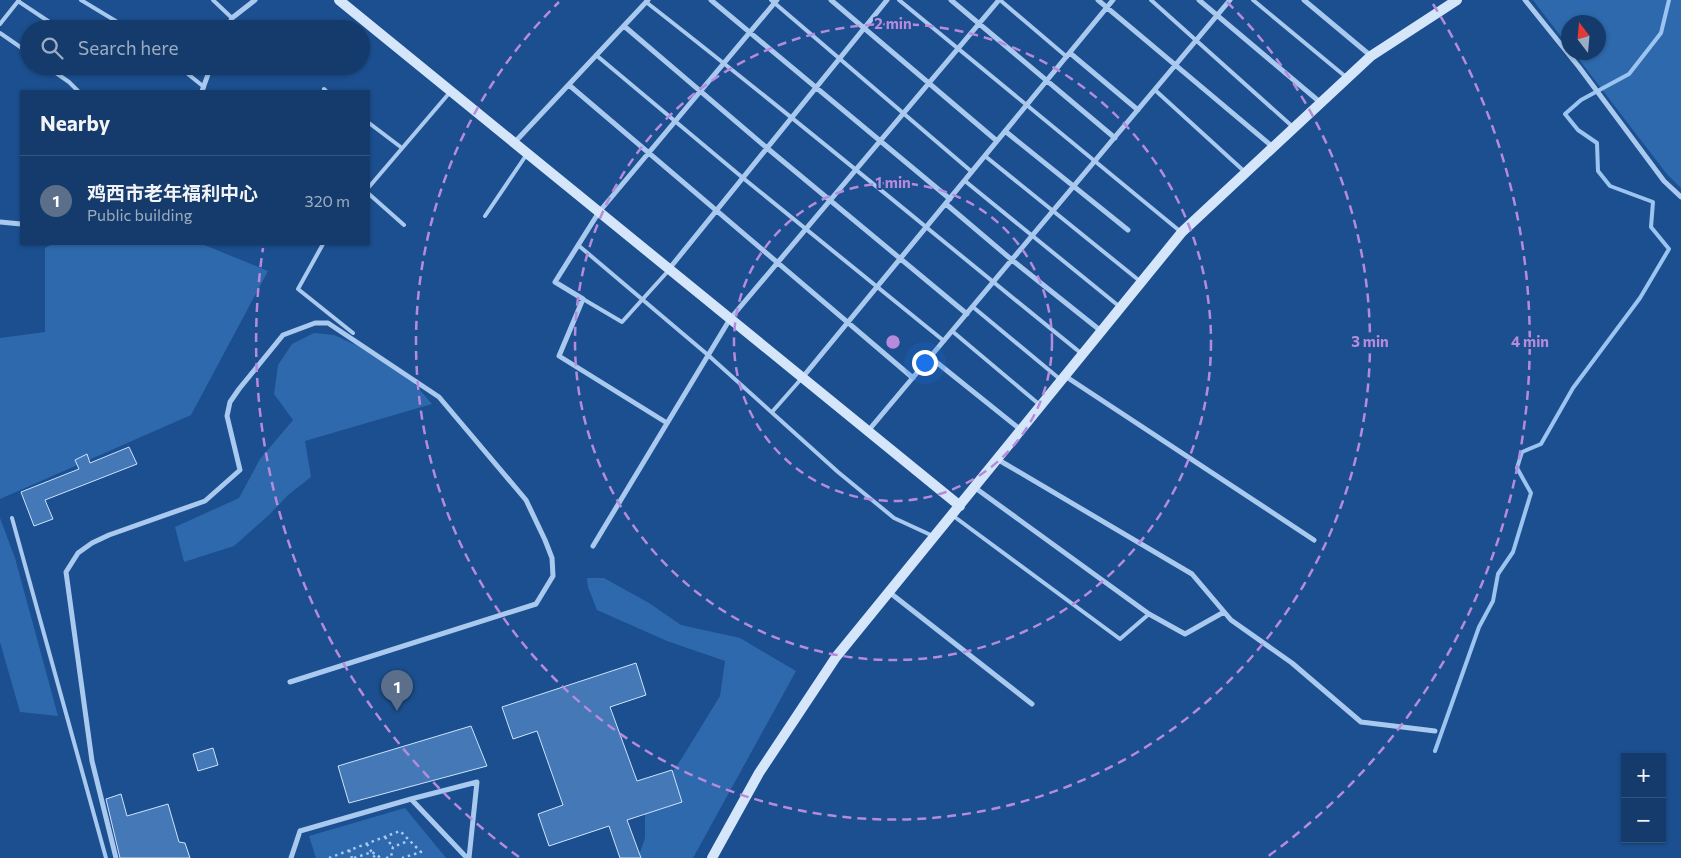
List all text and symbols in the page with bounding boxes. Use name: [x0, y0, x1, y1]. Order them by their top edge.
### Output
text: 2 min: [874, 14, 912, 32]
north arrow: [1561, 15, 1606, 60]
search box: [20, 20, 370, 75]
icon: search: [38, 34, 66, 62]
text: Search here: [78, 36, 178, 59]
text: Nearby: [40, 110, 110, 135]
text: 1 min: [875, 173, 911, 191]
text: 鸡西市老年福利中心: [87, 181, 258, 204]
text: 1: [52, 191, 60, 210]
text: 320 m: [305, 191, 350, 210]
text: Public building: [87, 205, 192, 224]
text: 3 min: [1351, 332, 1389, 350]
text: 4 min: [1511, 332, 1549, 350]
centre of rings: [884, 333, 902, 351]
your location: [912, 350, 938, 376]
pin: 1: [381, 670, 413, 711]
map controls: [1621, 753, 1666, 843]
button: +: [1621, 753, 1666, 798]
button: −: [1621, 798, 1666, 843]

